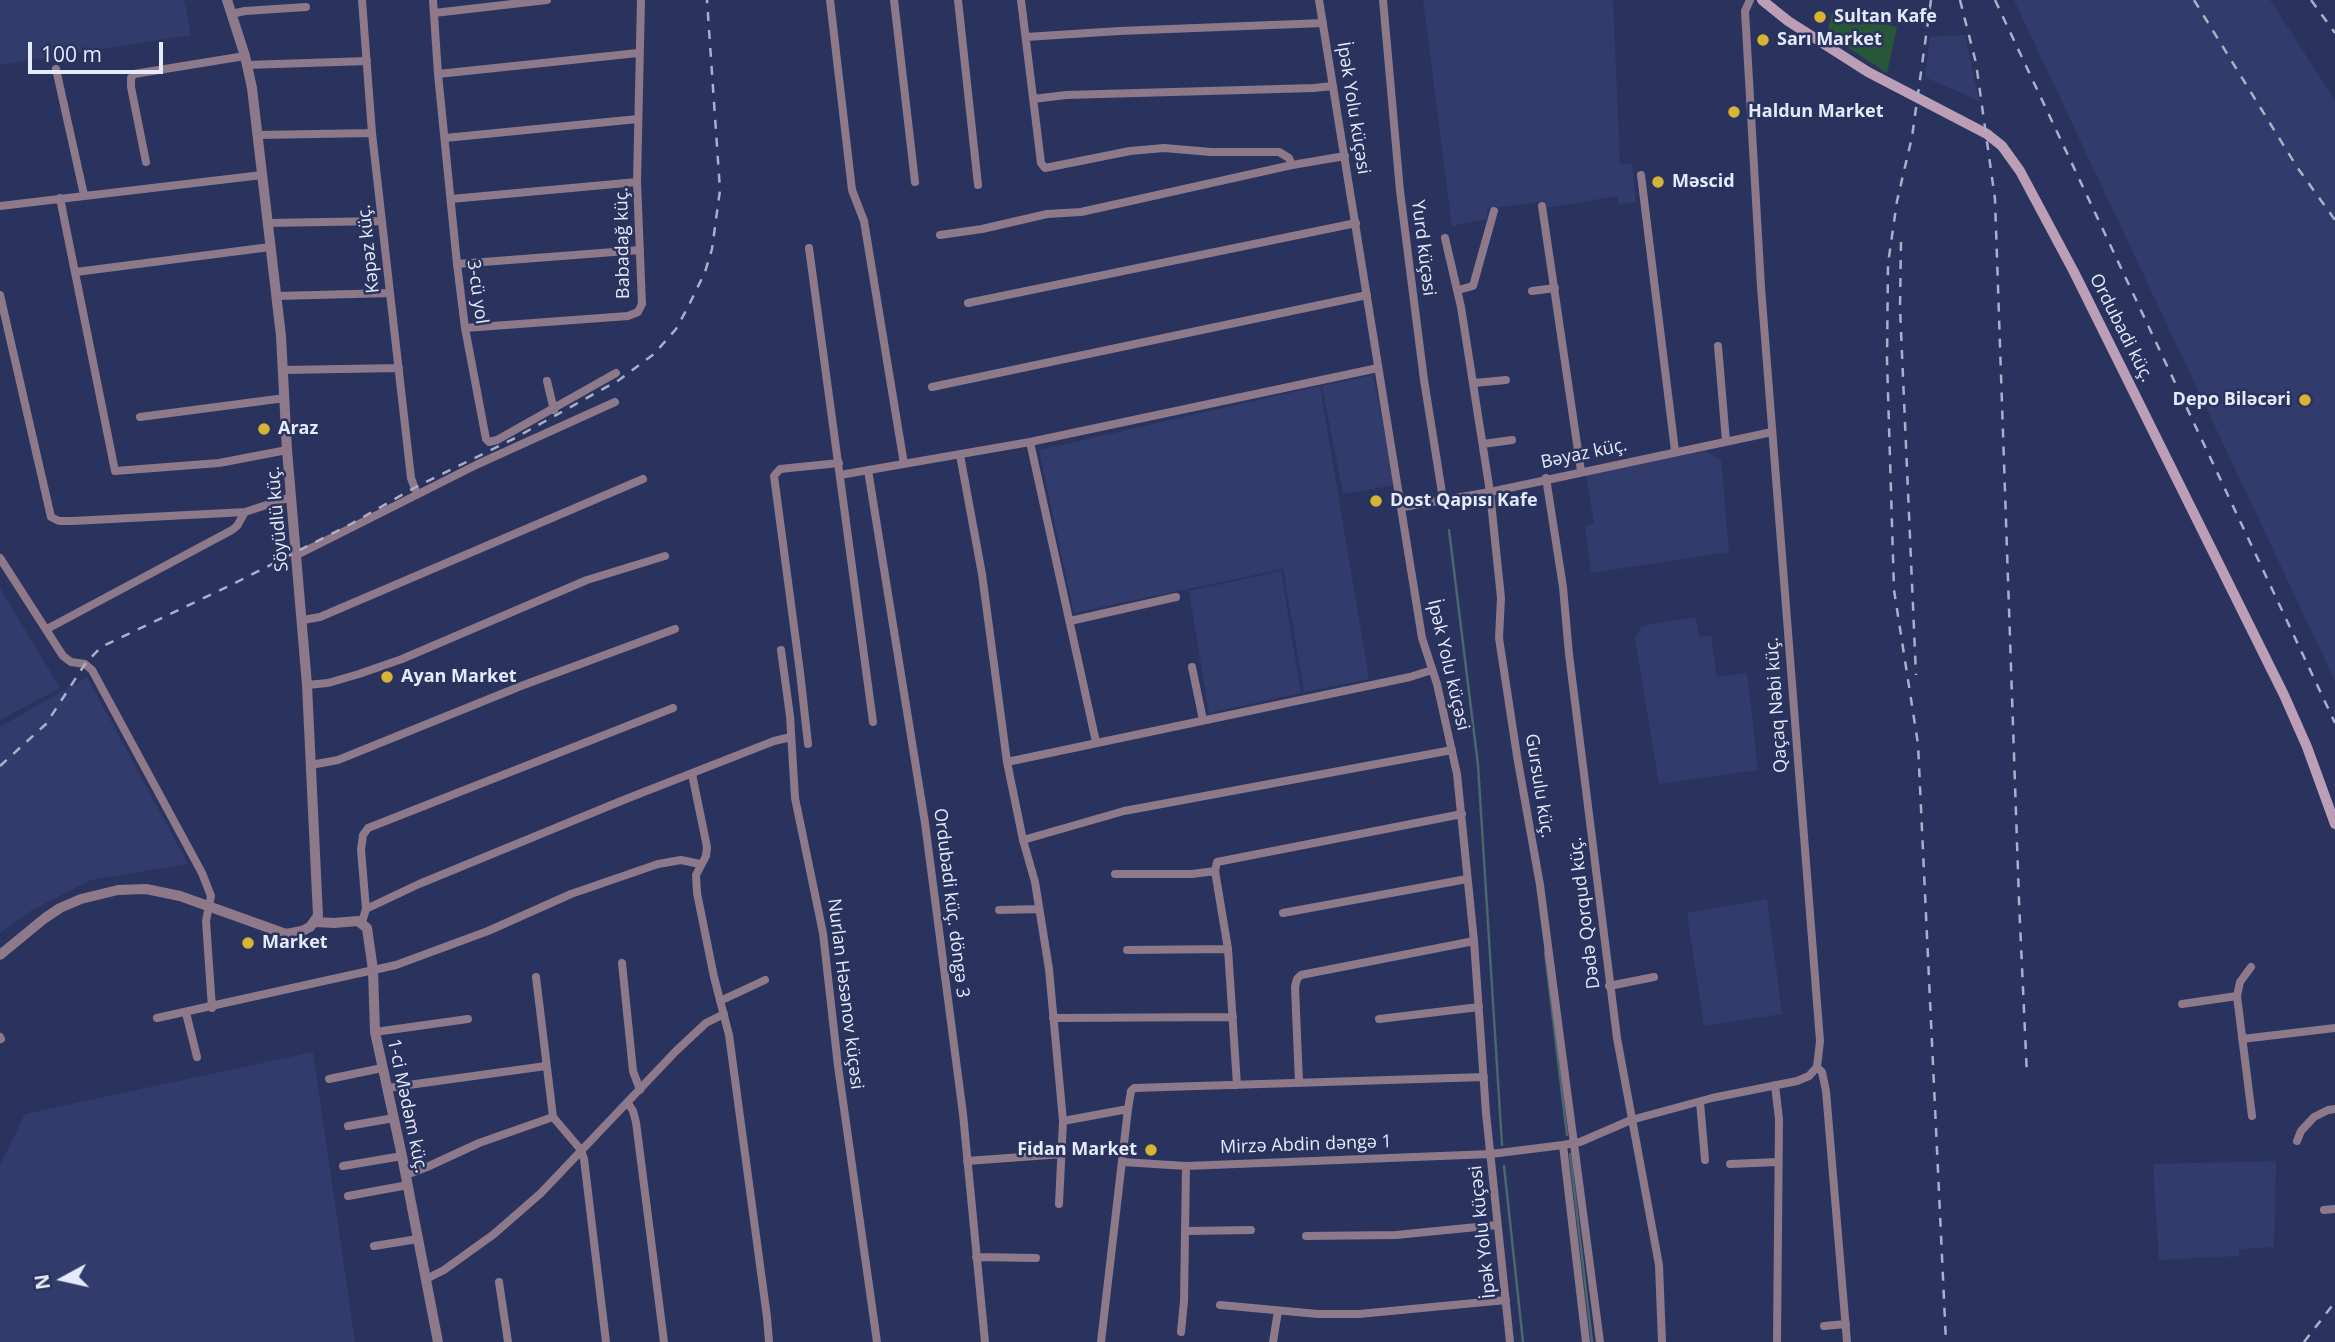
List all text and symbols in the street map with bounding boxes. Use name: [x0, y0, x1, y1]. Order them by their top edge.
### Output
place label: Sultan Kafe: [1834, 6, 1937, 28]
marker: Sultan Kafe: [1812, 9, 1828, 25]
scale bar: [32, 28, 166, 72]
place label: Sarı Market: [1777, 29, 1882, 51]
marker: Sarı Market: [1755, 32, 1771, 48]
text: 100 m: [41, 40, 102, 68]
street label: İpək Yolu küçəsi: [1332, 40, 1374, 176]
place label: Haldun Market: [1748, 101, 1883, 123]
marker: Haldun Market: [1726, 104, 1742, 120]
place label: Məscid: [1672, 171, 1735, 193]
marker: Məscid: [1650, 174, 1666, 190]
street label: Babadağ küç.: [611, 187, 635, 299]
street label: Yurd küçəsi: [1406, 199, 1440, 297]
street label: Kəpəz küç.: [354, 204, 384, 294]
street label: 3-cü yol: [462, 258, 492, 326]
street label: Ordubadi küç.: [2084, 270, 2158, 386]
place label: Depo Biləcəri: [2173, 389, 2291, 411]
marker: Depo Biləcəri: [2297, 392, 2313, 408]
place label: Araz: [278, 418, 318, 440]
marker: Araz: [256, 421, 272, 437]
street label: Bəyaz küç.: [1539, 434, 1629, 474]
street label: Söyüdlü küç.: [263, 465, 293, 573]
place label: Dost Qapısı Kafe: [1390, 490, 1538, 512]
marker: Dost Qapısı Kafe: [1368, 493, 1384, 509]
street label: İpək Yolu küçəsi: [1422, 597, 1474, 733]
street label: Qaçaq Nəbi küç.: [1761, 636, 1793, 774]
place label: Ayan Market: [401, 666, 517, 688]
marker: Ayan Market: [379, 669, 395, 685]
street label: Gursulu küç.: [1520, 732, 1558, 840]
street label: Ordubadi küç. döngə 3: [929, 807, 973, 999]
street label: Dədə Qorqud küç.: [1565, 836, 1605, 990]
street label: Nurlan Həsənov küçəsi: [823, 897, 867, 1091]
place label: Market: [262, 932, 328, 954]
marker: Market: [240, 935, 256, 951]
street label: 1-ci Mədəm küç.: [382, 1037, 432, 1175]
street label: Mirzə Abdin dəngə 1: [1220, 1131, 1392, 1159]
place label: Fidan Market: [1017, 1139, 1137, 1161]
marker: Fidan Market: [1143, 1142, 1159, 1158]
street label: İpək Yolu küçəsi: [1465, 1164, 1501, 1300]
north arrow: [28, 1244, 98, 1314]
text: N: [28, 1272, 56, 1291]

